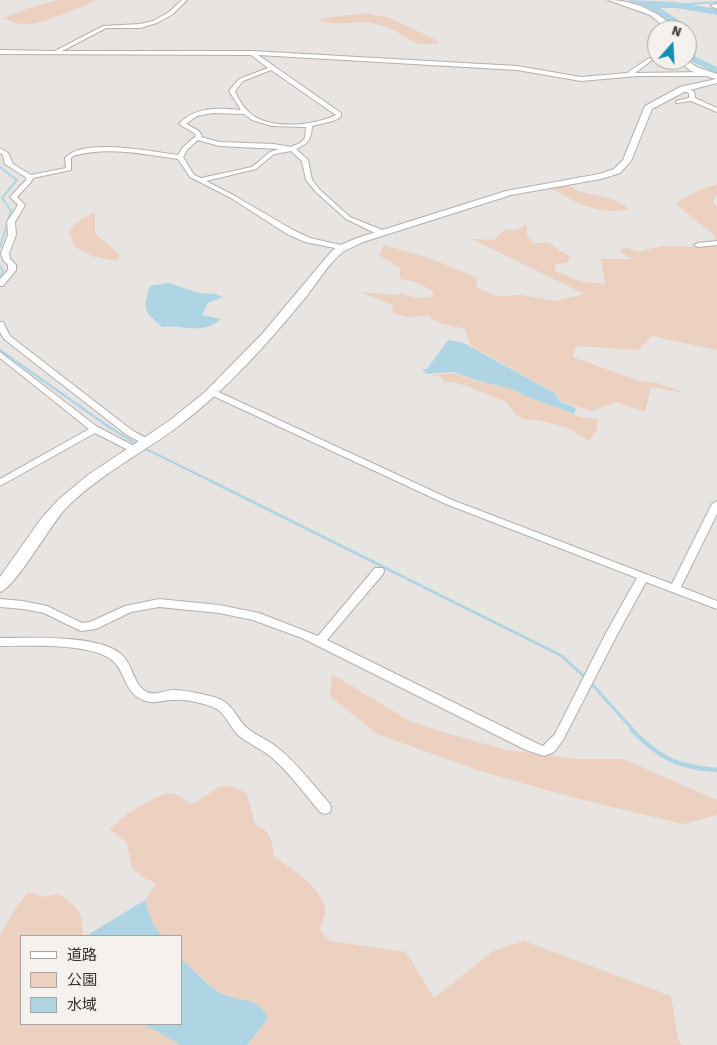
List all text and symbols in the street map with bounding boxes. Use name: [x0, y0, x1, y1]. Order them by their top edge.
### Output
north arrow: [647, 20, 697, 70]
text: N: [669, 21, 684, 43]
legend: [20, 935, 182, 1025]
text: 道路: [67, 945, 97, 966]
text: 公園: [67, 970, 97, 991]
text: 水域: [67, 995, 97, 1016]

